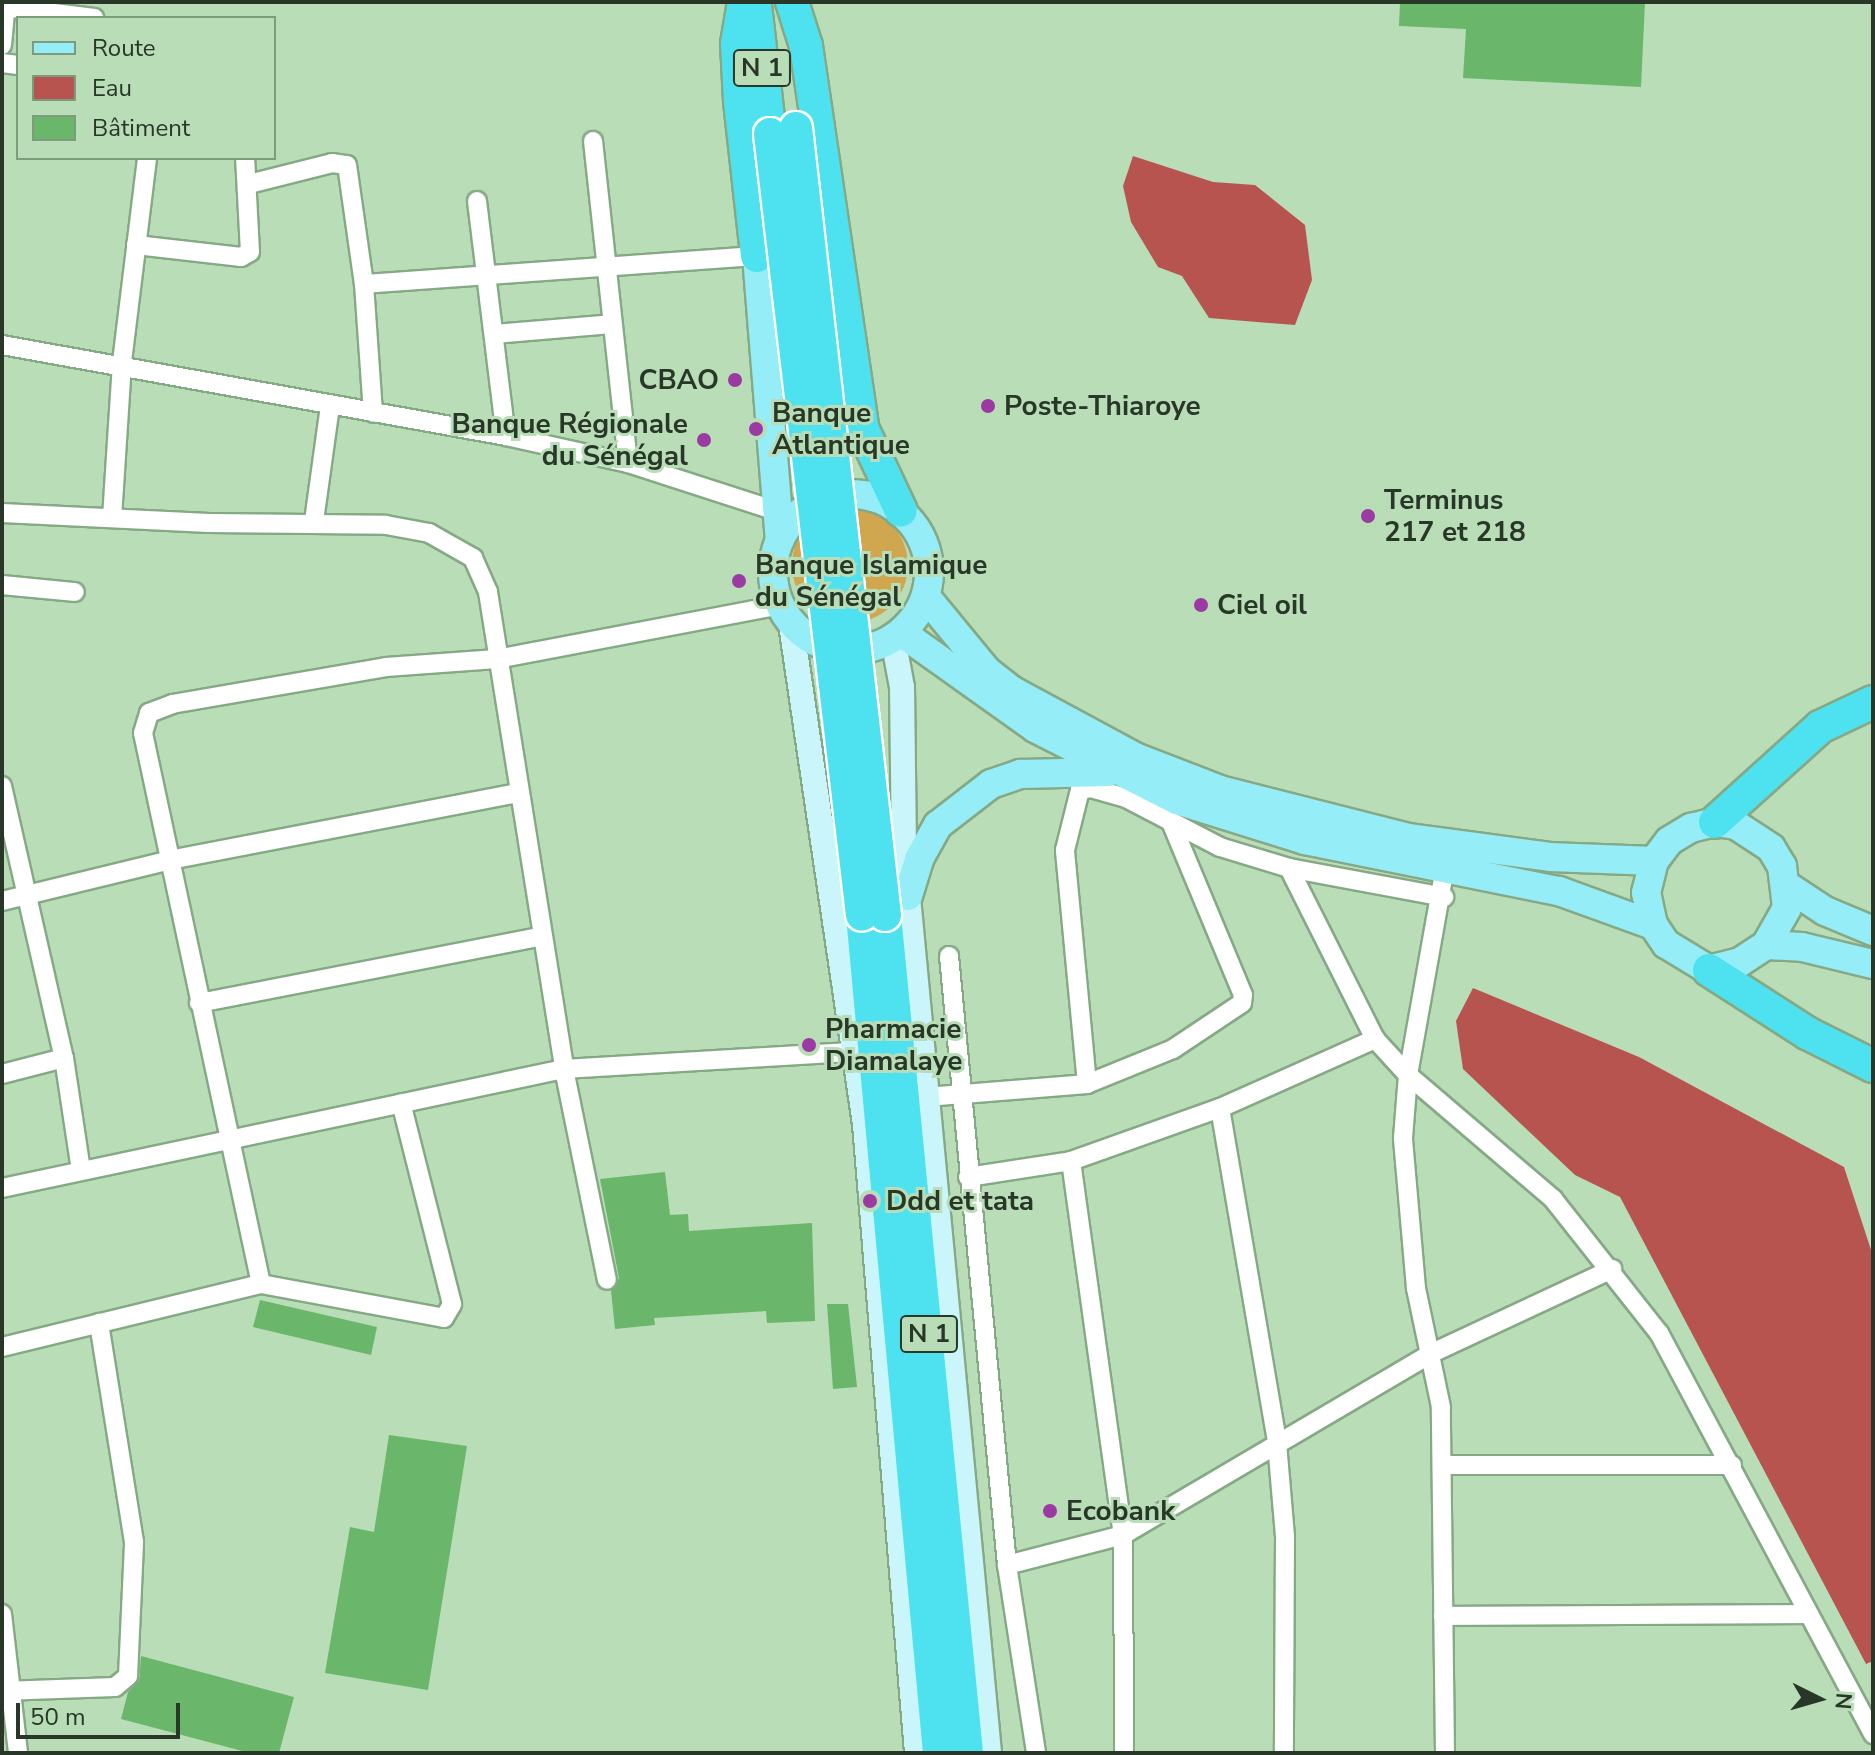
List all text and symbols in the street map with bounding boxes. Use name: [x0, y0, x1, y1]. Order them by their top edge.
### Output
legend: [16, 16, 276, 160]
text: Route: [92, 32, 156, 64]
road number: N 1: [732, 46, 792, 90]
text: Eau: [92, 72, 132, 104]
text: Bâtiment: [92, 112, 190, 144]
place label: CBAO: [638, 363, 719, 397]
marker: CBAO: [726, 371, 744, 389]
place label: Poste-Thiaroye: [1004, 389, 1201, 423]
place label: Banque Atlantique: [772, 396, 910, 462]
marker: Poste-Thiaroye: [979, 397, 997, 415]
place label: Banque Régionale du Sénégal: [451, 407, 688, 473]
marker: Banque Atlantique: [747, 420, 765, 438]
marker: Banque Régionale du Sénégal: [695, 431, 713, 449]
place label: Terminus 217 et 218: [1384, 483, 1526, 549]
marker: Terminus 217 et 218: [1359, 507, 1377, 525]
place label: Banque Islamique du Sénégal: [755, 548, 987, 614]
marker: Banque Islamique du Sénégal: [730, 572, 748, 590]
place label: Ciel oil: [1217, 588, 1307, 622]
marker: Ciel oil: [1192, 596, 1210, 614]
place label: Pharmacie Diamalaye: [825, 1012, 962, 1078]
marker: Pharmacie Diamalaye: [800, 1036, 818, 1054]
place label: Ddd et tata: [886, 1184, 1034, 1218]
marker: Ddd et tata: [861, 1192, 879, 1210]
road number: N 1: [899, 1312, 959, 1356]
place label: Ecobank: [1066, 1494, 1175, 1528]
marker: Ecobank: [1041, 1502, 1059, 1520]
north arrow: [1779, 1659, 1859, 1739]
scale bar: [20, 1687, 184, 1737]
text: N: [1827, 1692, 1859, 1711]
text: 50 m: [30, 1701, 86, 1733]

